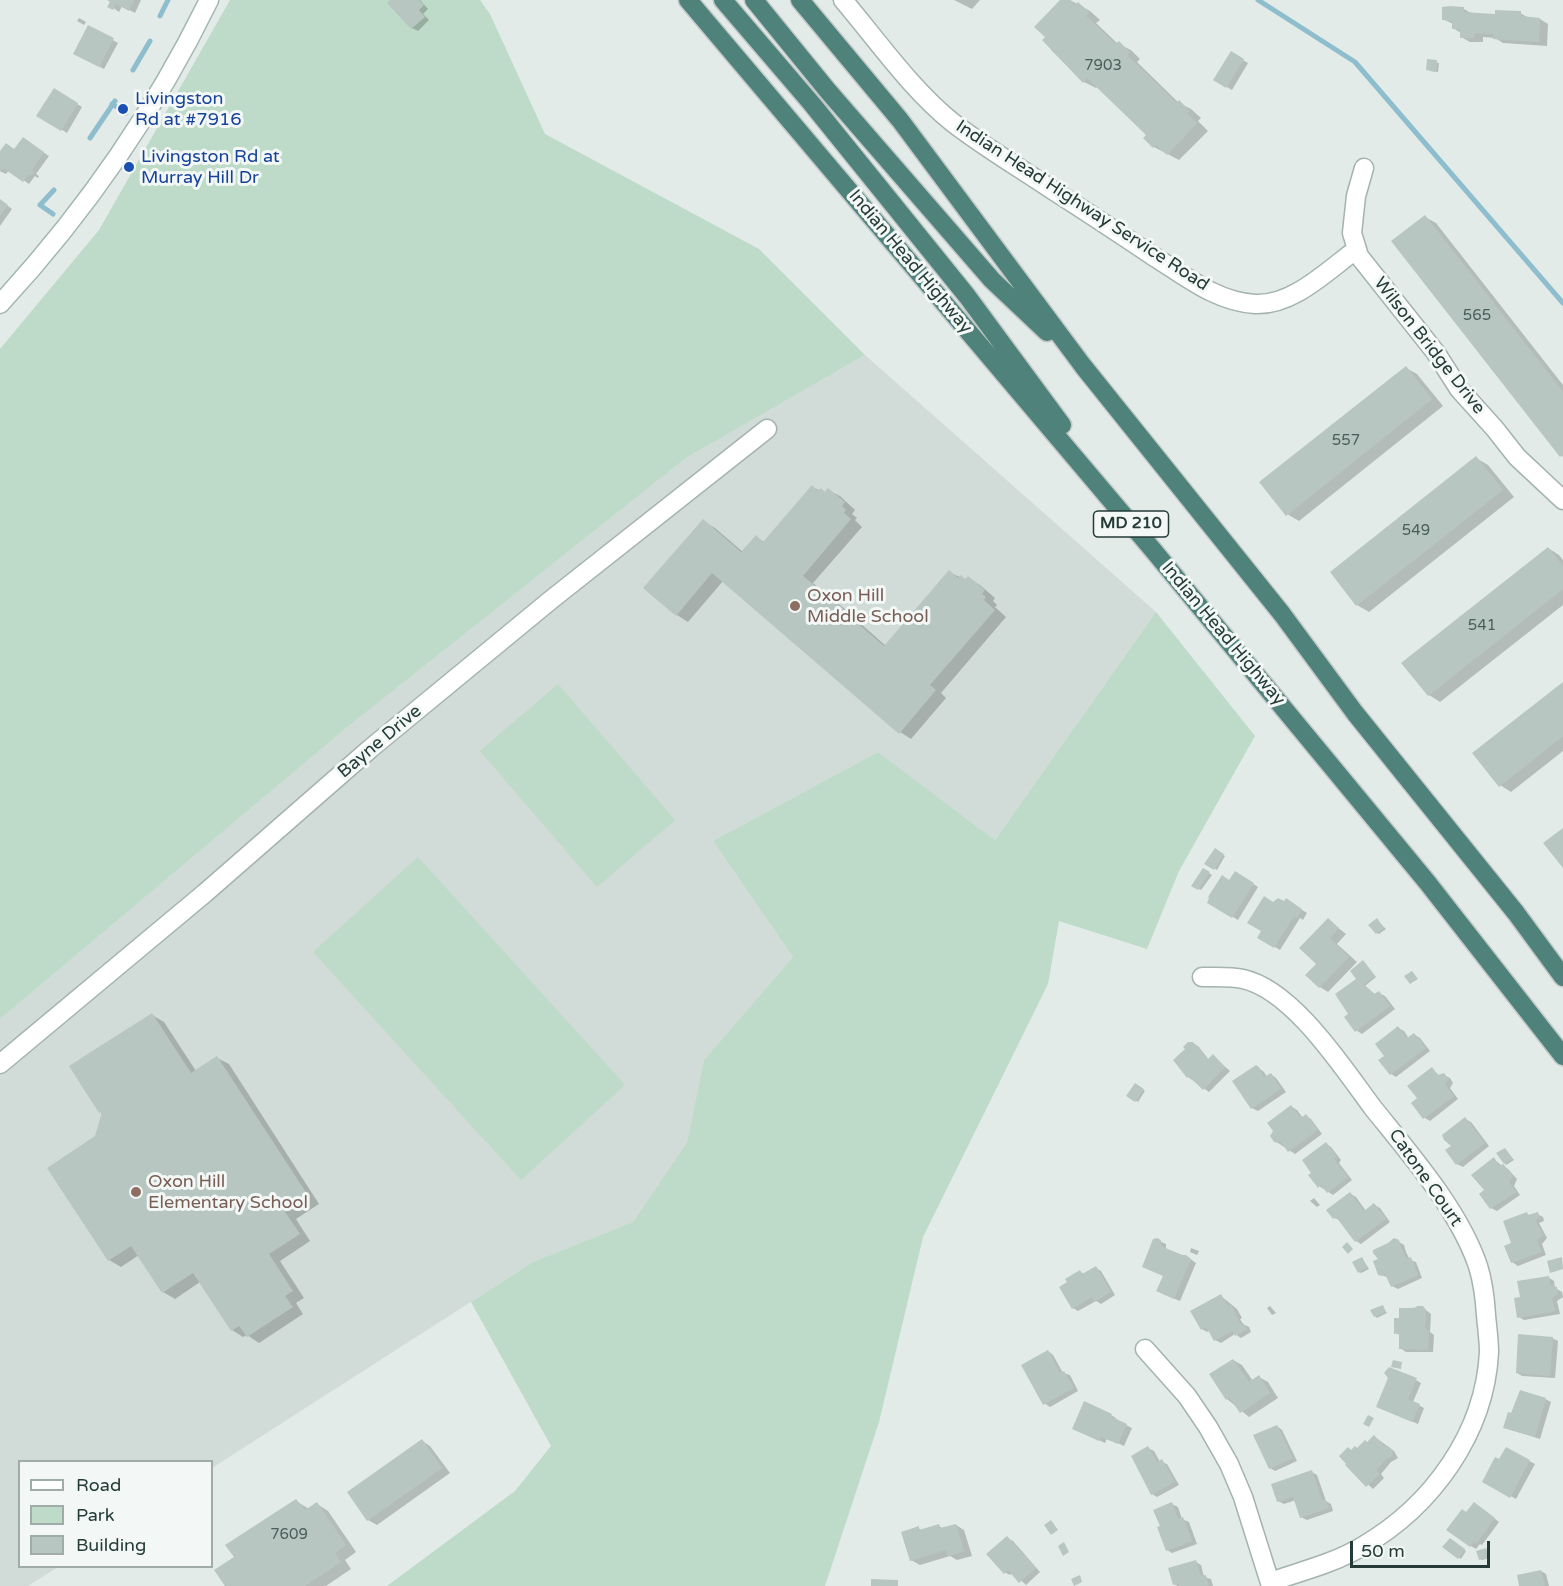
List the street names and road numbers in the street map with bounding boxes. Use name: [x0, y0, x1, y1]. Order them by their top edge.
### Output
street label: Indian Head Highway Service Road: [951, 116, 1213, 296]
street label: Indian Head Highway: [844, 186, 976, 338]
street label: Wilson Bridge Drive: [1369, 273, 1489, 419]
road number: MD 210: [1094, 511, 1168, 537]
street label: Indian Head Highway: [1157, 558, 1289, 710]
street label: Bayne Drive: [334, 701, 426, 783]
street label: Catone Court: [1384, 1125, 1466, 1231]

